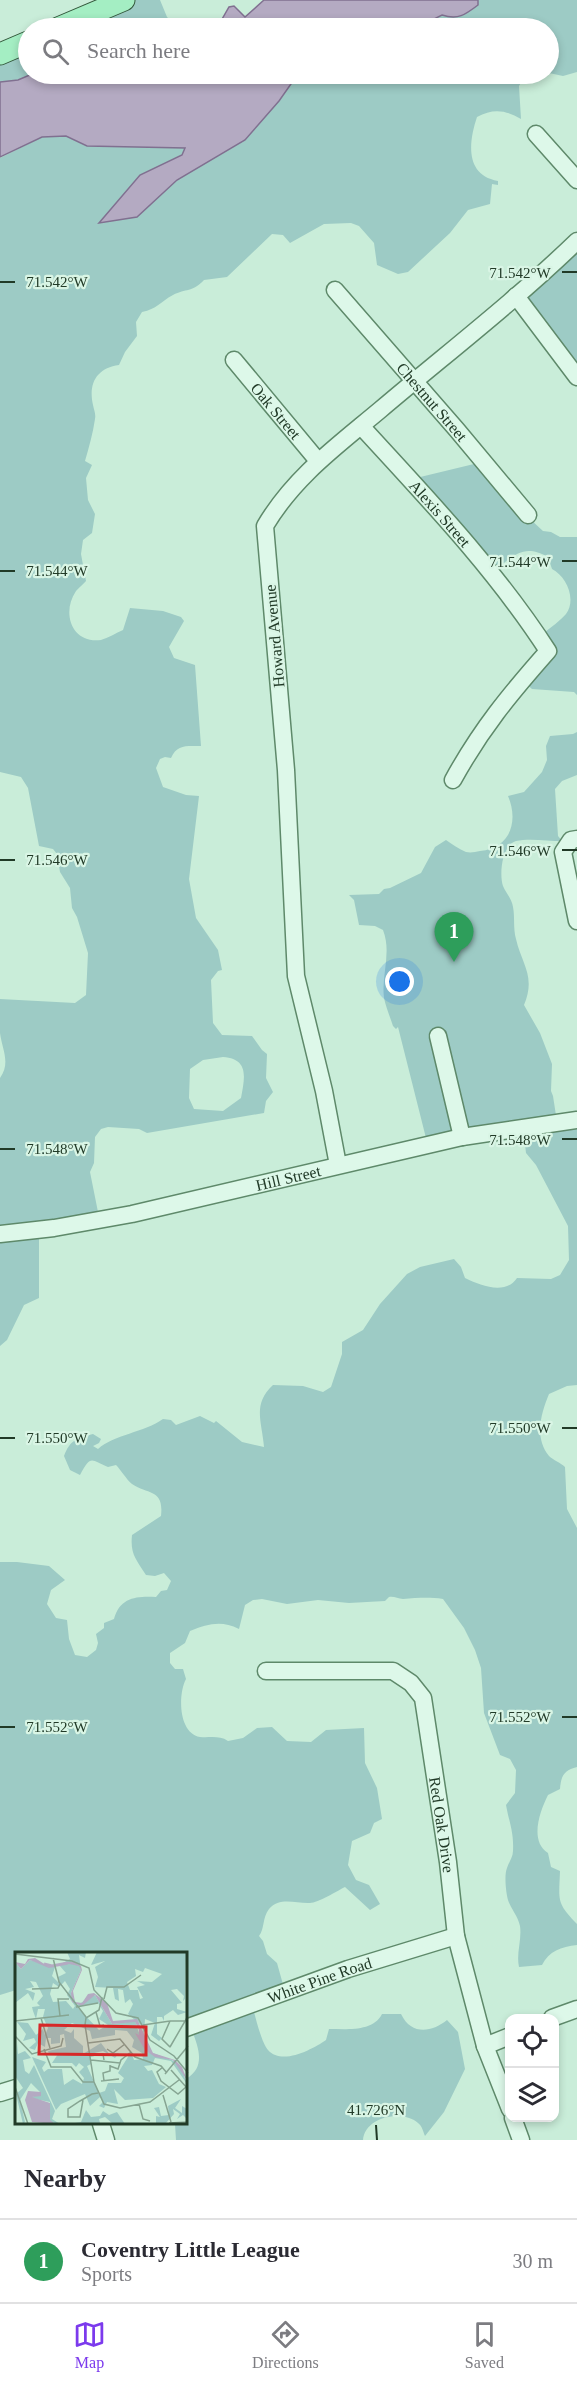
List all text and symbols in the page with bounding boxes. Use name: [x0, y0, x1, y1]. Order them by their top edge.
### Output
search box: [18, 18, 559, 84]
icon: search: [39, 35, 72, 68]
text: Search here: [87, 38, 190, 63]
text: 71.542°W: [489, 265, 552, 281]
text: 71.542°W: [26, 274, 89, 290]
street label: Chestnut Street: [393, 359, 471, 445]
street label: Oak Street: [248, 379, 304, 443]
street label: Alexis Street: [406, 477, 474, 551]
text: 71.544°W: [489, 554, 552, 570]
text: 71.544°W: [26, 563, 89, 579]
street label: Howard Avenue: [262, 584, 287, 688]
text: 71.546°W: [489, 843, 552, 859]
text: 71.546°W: [26, 852, 89, 868]
pin: 1: [434, 912, 474, 962]
your location: [385, 967, 414, 996]
text: 71.548°W: [489, 1132, 552, 1148]
text: 71.548°W: [26, 1141, 89, 1157]
street label: Hill Street: [254, 1162, 323, 1194]
text: 71.550°W: [489, 1420, 552, 1436]
text: 71.550°W: [26, 1430, 89, 1446]
text: 71.552°W: [489, 1709, 552, 1725]
text: 71.552°W: [26, 1719, 89, 1735]
street label: Red Oak Drive: [426, 1776, 457, 1874]
inset map: [15, 1952, 188, 2125]
street label: White Pine Road: [265, 1954, 374, 2007]
map controls: [505, 2014, 559, 2122]
button: locate: [505, 2014, 559, 2068]
button: layers: [505, 2068, 559, 2122]
text: 41.726°N: [347, 2102, 405, 2118]
text: Nearby: [24, 2164, 106, 2193]
text: Coventry Little League: [81, 2237, 300, 2262]
text: 1: [39, 2250, 49, 2272]
text: 30 m: [512, 2250, 553, 2272]
text: Sports: [81, 2263, 132, 2285]
tab: Map: [73, 2318, 106, 2372]
tab: Directions: [252, 2318, 319, 2372]
tab: Saved: [465, 2318, 504, 2372]

